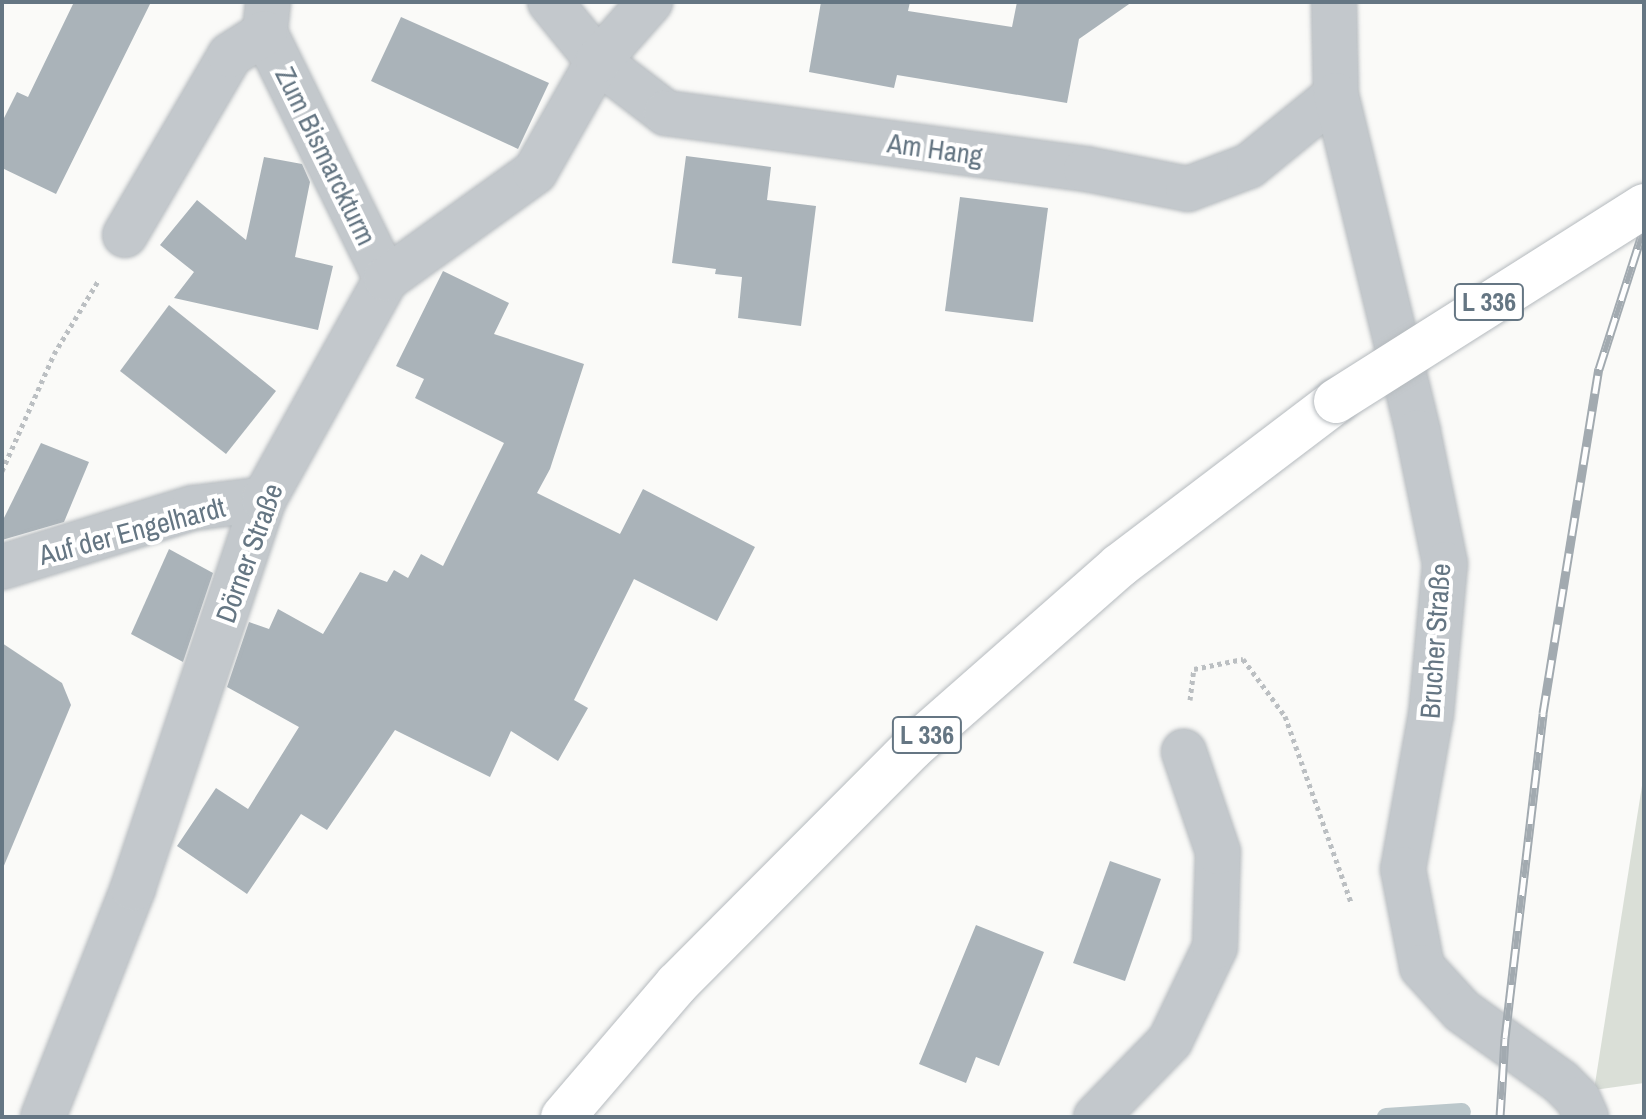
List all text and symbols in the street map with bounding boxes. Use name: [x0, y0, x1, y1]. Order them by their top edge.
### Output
street label: Zum Bismarckturm: [268, 61, 384, 251]
street label: Am Hang: [885, 126, 985, 172]
road number: L 336: [1453, 280, 1525, 324]
street label: Dörner Straße: [208, 479, 290, 627]
street label: Auf der Engelhardt: [35, 490, 229, 572]
street label: Brucher Straße: [1413, 562, 1457, 720]
road number: L 336: [891, 713, 963, 757]

